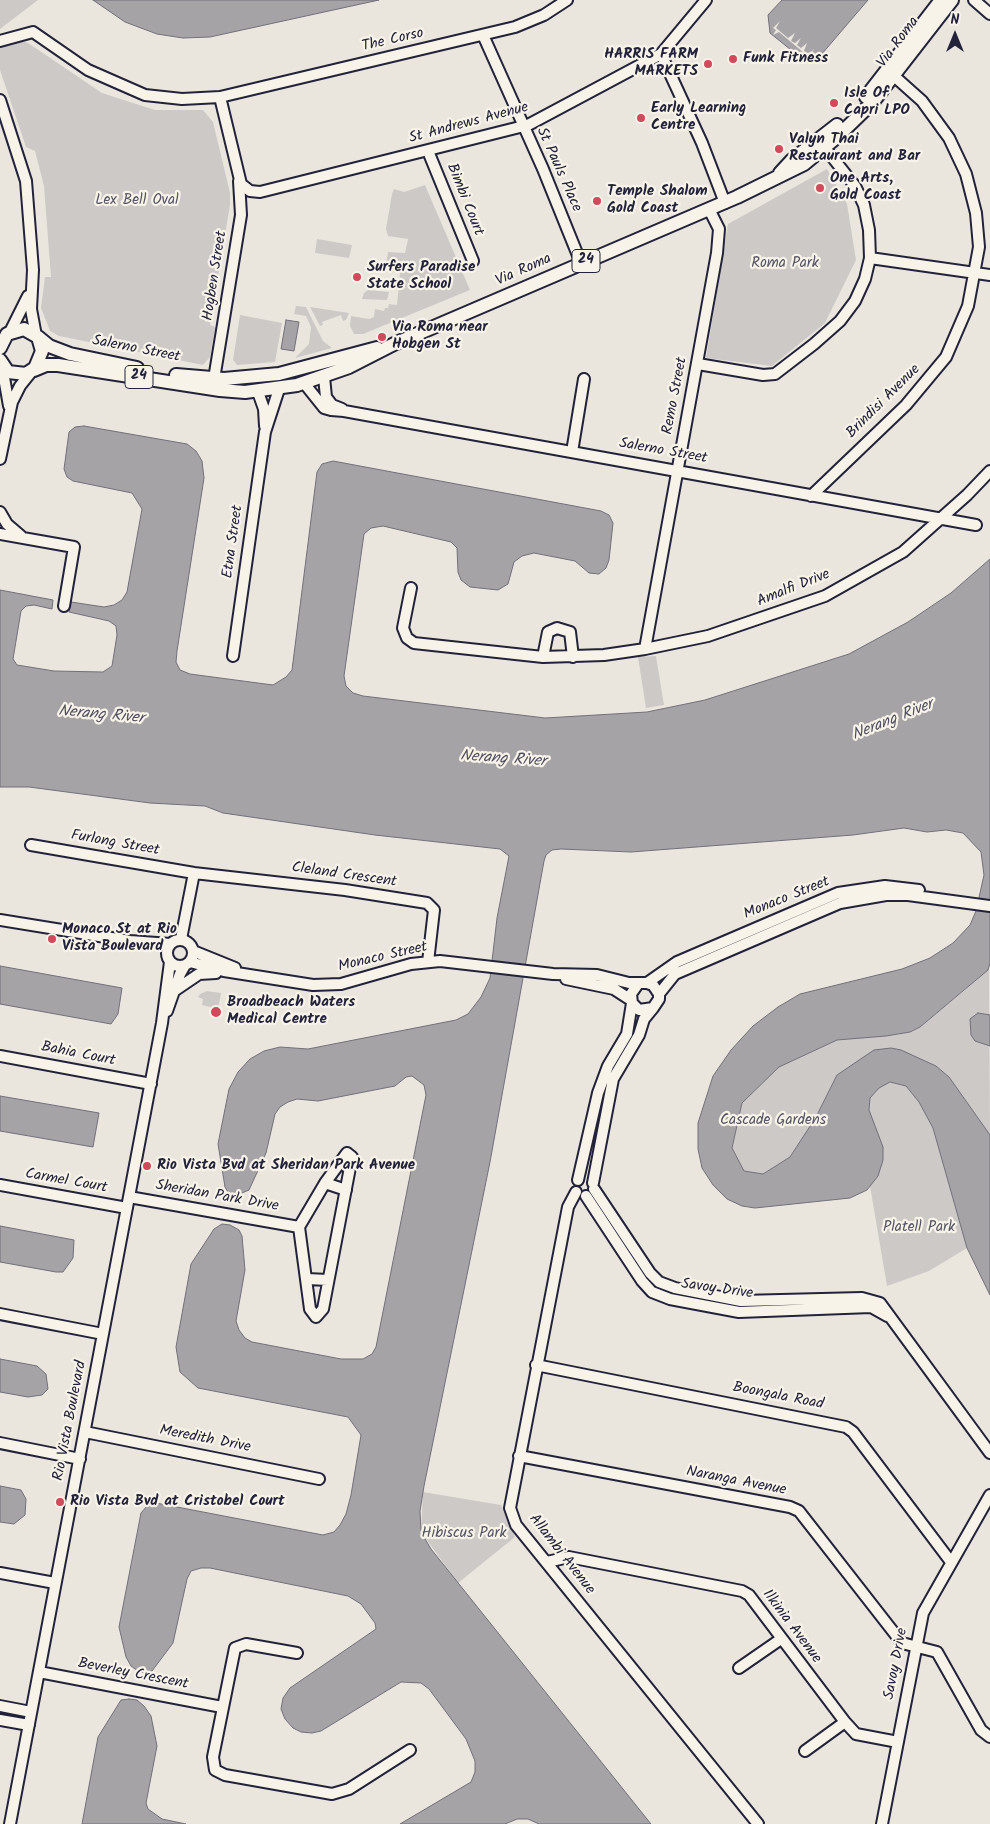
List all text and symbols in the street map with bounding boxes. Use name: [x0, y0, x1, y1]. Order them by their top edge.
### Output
text: N: [951, 9, 959, 31]
north arrow: [930, 10, 980, 60]
street label: Via Roma: [874, 14, 924, 72]
street label: The Corso: [360, 25, 426, 57]
place label: HARRIS FARM MARKETS: [604, 46, 698, 81]
place label: Funk Fitness: [743, 50, 828, 68]
marker: Funk Fitness: [727, 53, 739, 65]
marker: HARRIS FARM MARKETS: [702, 58, 714, 70]
place label: Isle Of Capri LPO: [844, 85, 910, 120]
marker: Isle Of Capri LPO: [828, 97, 840, 109]
street label: St Andrews Avenue: [407, 99, 531, 149]
place label: Early Learning Centre: [651, 100, 746, 135]
marker: Early Learning Centre: [635, 112, 647, 124]
street label: St Pauls Place: [531, 125, 585, 215]
place label: Valyn Thai Restaurant and Bar: [789, 131, 920, 166]
marker: Valyn Thai Restaurant and Bar: [773, 143, 785, 155]
street label: Bimbi Court: [441, 161, 487, 239]
place label: One Arts, Gold Coast: [830, 170, 901, 205]
marker: One Arts, Gold Coast: [814, 182, 826, 194]
place label: Temple Shalom Gold Coast: [607, 183, 707, 218]
park label: Lex Bell Oval: [95, 192, 179, 210]
marker: Temple Shalom Gold Coast: [591, 195, 603, 207]
street label: Hogben Street: [200, 230, 232, 322]
road number: 24: [572, 250, 600, 272]
street label: Via Roma: [493, 251, 555, 291]
park label: Roma Park: [751, 255, 819, 273]
place label: Surfers Paradise State School: [367, 259, 475, 294]
marker: Surfers Paradise State School: [351, 271, 363, 283]
place label: Via Roma near Hobgen St: [392, 319, 488, 354]
marker: Via Roma near Hobgen St: [376, 331, 388, 343]
street label: Salerno Street: [90, 333, 182, 367]
street label: Remo Street: [660, 356, 692, 436]
street label: Brindisi Avenue: [843, 361, 925, 443]
road number: 24: [125, 366, 153, 388]
street label: Salerno Street: [617, 435, 709, 469]
street label: Etna Street: [220, 504, 248, 580]
street label: Amalfi Drive: [755, 566, 833, 612]
water label: Nerang River: [850, 696, 936, 746]
water label: Nerang River: [57, 703, 145, 729]
water label: Nerang River: [460, 747, 546, 773]
street label: Furlong Street: [69, 827, 161, 861]
street label: Cleland Crescent: [290, 860, 398, 892]
street label: Monaco Street: [741, 874, 833, 924]
place label: Monaco St at Rio Vista Boulevard: [62, 921, 177, 956]
marker: Monaco St at Rio Vista Boulevard: [46, 933, 58, 945]
street label: Monaco Street: [337, 939, 429, 977]
place label: Broadbeach Waters Medical Centre: [227, 994, 355, 1029]
marker: Broadbeach Waters Medical Centre: [209, 1005, 223, 1019]
street label: Bahia Court: [39, 1039, 117, 1071]
park label: Cascade Gardens: [720, 1112, 826, 1130]
place label: Rio Vista Bvd at Sheridan Park Avenue: [157, 1157, 415, 1175]
marker: Rio Vista Bvd at Sheridan Park Avenue: [141, 1160, 153, 1172]
street label: Carmel Court: [24, 1166, 108, 1198]
street label: Sheridan Park Drive: [154, 1177, 280, 1217]
park label: Platell Park: [883, 1219, 955, 1237]
street label: Savoy Drive: [680, 1276, 754, 1304]
street label: Rio Vista Boulevard: [51, 1360, 91, 1482]
street label: Boongala Road: [731, 1379, 825, 1415]
street label: Meredith Drive: [158, 1422, 252, 1458]
street label: Naranga Avenue: [684, 1463, 788, 1501]
place label: Rio Vista Bvd at Cristobel Court: [70, 1493, 285, 1511]
marker: Rio Vista Bvd at Cristobel Court: [54, 1496, 66, 1508]
street label: Allambi Avenue: [524, 1511, 598, 1599]
park label: Hibiscus Park: [422, 1525, 506, 1543]
street label: Ilkinia Avenue: [757, 1587, 825, 1667]
street label: Savoy Drive: [881, 1627, 913, 1701]
street label: Beverley Crescent: [76, 1655, 190, 1695]

